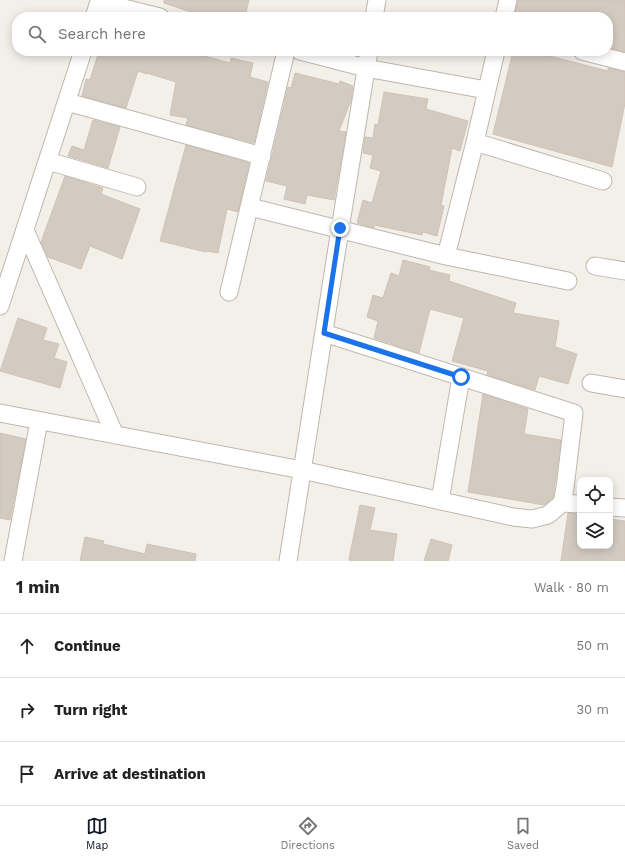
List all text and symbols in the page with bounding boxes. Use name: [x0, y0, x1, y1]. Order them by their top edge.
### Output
search box: [12, 12, 613, 56]
icon: search: [26, 23, 48, 45]
text: Search here: [58, 25, 146, 43]
route end: [331, 219, 349, 237]
route start: [452, 368, 470, 386]
map controls: [577, 477, 613, 549]
button: locate: [577, 477, 613, 513]
button: layers: [577, 513, 613, 549]
text: 1 min: [16, 577, 60, 597]
text: Walk · 80 m: [534, 580, 609, 595]
icon: ahead: [16, 635, 38, 657]
text: Continue: [54, 637, 121, 655]
text: 50 m: [577, 638, 609, 653]
icon: right: [16, 699, 38, 721]
text: Turn right: [54, 701, 127, 719]
text: 30 m: [577, 702, 609, 717]
icon: arrive: [16, 763, 38, 785]
text: Arrive at destination: [54, 765, 206, 783]
tab: Map: [86, 815, 108, 852]
tab: Directions: [281, 815, 335, 852]
tab: Saved: [507, 815, 539, 852]

